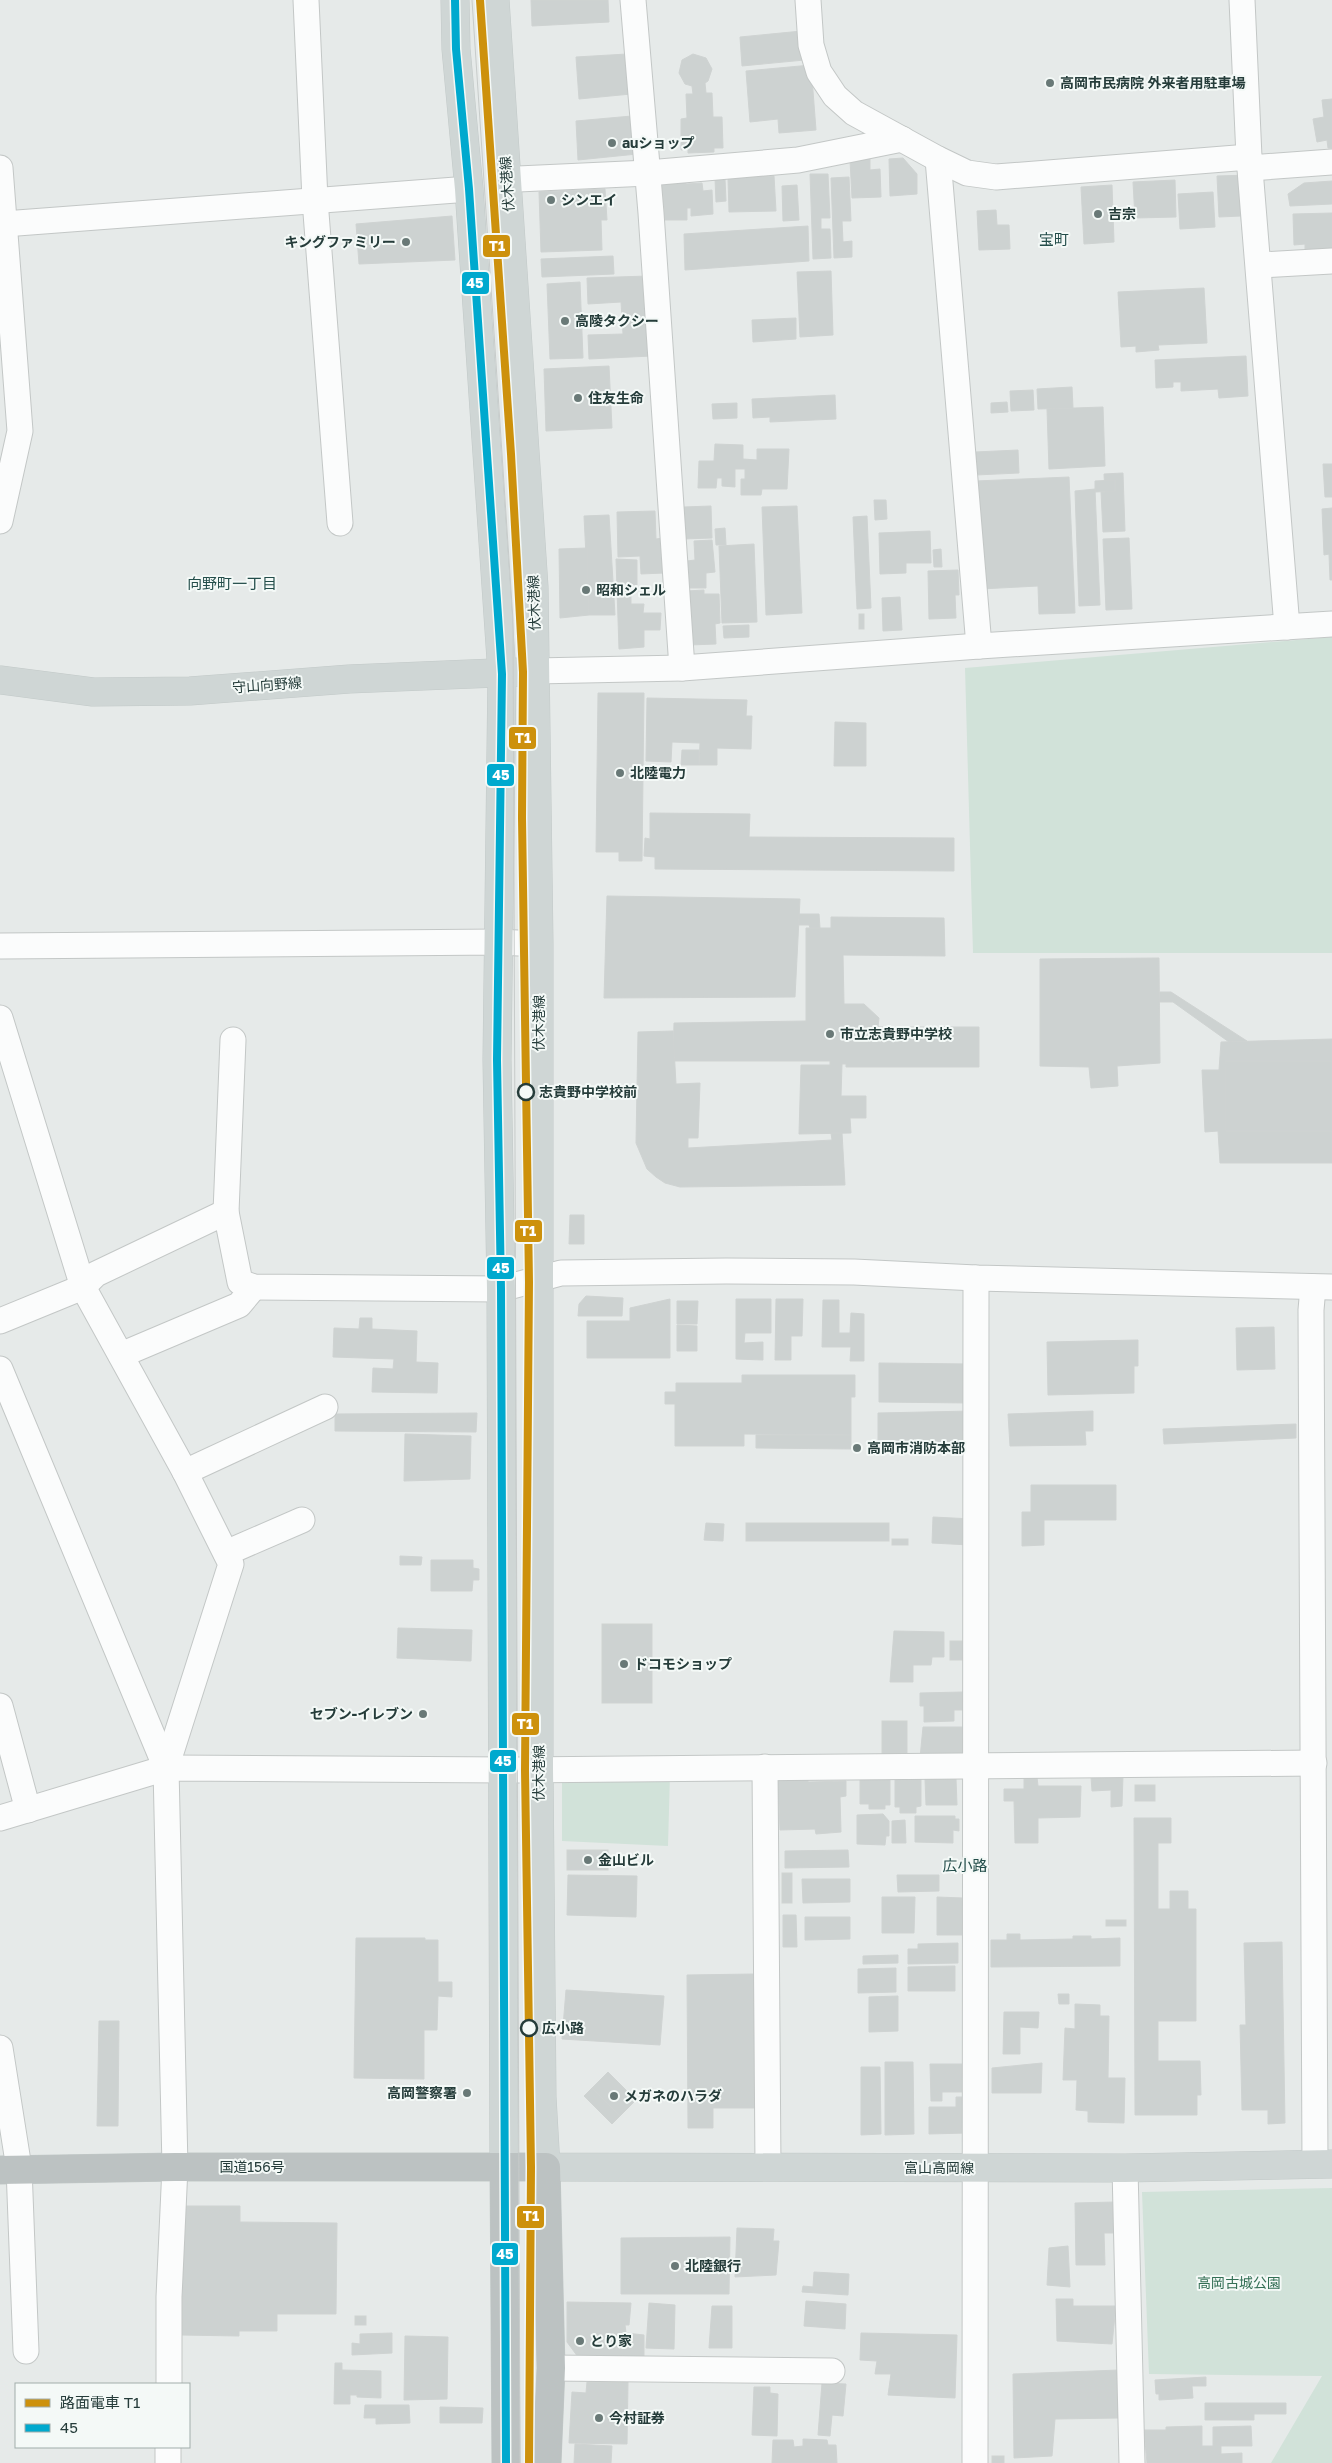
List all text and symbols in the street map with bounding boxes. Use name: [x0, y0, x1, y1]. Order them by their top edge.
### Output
place label: 高岡市民病院 外来者用駐車場: [1060, 74, 1246, 91]
marker: 高岡市民病院 外来者用駐車場: [1044, 77, 1056, 89]
place label: auショップ: [622, 134, 694, 151]
marker: auショップ: [606, 137, 618, 149]
street label: 伏木港線: [496, 156, 517, 213]
place label: シンエイ: [561, 191, 617, 208]
marker: シンエイ: [545, 194, 557, 206]
place label: 吉宗: [1108, 205, 1136, 222]
marker: 吉宗: [1092, 208, 1104, 220]
district label: 宝町: [1039, 230, 1069, 248]
place label: キングファミリー: [284, 233, 396, 250]
line badge: T1: [482, 234, 511, 258]
marker: キングファミリー: [400, 236, 412, 248]
text: T1: [489, 237, 505, 254]
line badge: 45: [461, 271, 490, 295]
text: 45: [466, 274, 484, 291]
place label: 高陵タクシー: [575, 312, 659, 329]
marker: 高陵タクシー: [559, 315, 571, 327]
place label: 住友生命: [588, 389, 644, 406]
marker: 住友生命: [572, 392, 584, 404]
district label: 向野町一丁目: [187, 574, 277, 592]
street label: 伏木港線: [524, 575, 543, 631]
place label: 昭和シェル: [596, 581, 666, 598]
marker: 昭和シェル: [580, 584, 592, 596]
street label: 守山向野線: [231, 674, 302, 695]
line badge: T1: [508, 726, 537, 750]
text: T1: [515, 729, 531, 746]
line badge: 45: [486, 763, 515, 787]
place label: 北陸電力: [630, 764, 686, 781]
text: 45: [492, 766, 510, 783]
marker: 北陸電力: [614, 767, 626, 779]
street label: 伏木港線: [530, 995, 547, 1051]
place label: 市立志貴野中学校: [840, 1025, 952, 1042]
marker: 市立志貴野中学校: [824, 1028, 836, 1040]
marker: 志貴野中学校前: [517, 1083, 535, 1101]
place label: 志貴野中学校前: [539, 1083, 637, 1100]
line badge: T1: [514, 1219, 543, 1243]
text: T1: [520, 1222, 536, 1239]
line badge: 45: [486, 1256, 515, 1280]
text: 45: [492, 1259, 510, 1276]
place label: 高岡市消防本部: [867, 1439, 965, 1456]
marker: 高岡市消防本部: [851, 1442, 863, 1454]
place label: ドコモショップ: [634, 1655, 732, 1672]
marker: ドコモショップ: [618, 1658, 630, 1670]
place label: セブン-イレブン: [310, 1705, 413, 1722]
marker: セブン-イレブン: [417, 1708, 429, 1720]
line badge: T1: [511, 1712, 540, 1736]
text: T1: [517, 1715, 533, 1732]
street label: 伏木港線: [530, 1745, 547, 1801]
line badge: 45: [489, 1749, 517, 1773]
text: 45: [494, 1752, 512, 1769]
place label: 金山ビル: [598, 1851, 654, 1868]
marker: 金山ビル: [582, 1854, 594, 1866]
district label: 広小路: [942, 1856, 988, 1874]
marker: 広小路: [520, 2019, 538, 2037]
place label: 広小路: [542, 2019, 584, 2036]
place label: 高岡警察署: [387, 2084, 457, 2101]
marker: 高岡警察署: [461, 2087, 473, 2099]
place label: メガネのハラダ: [624, 2087, 722, 2104]
marker: メガネのハラダ: [608, 2090, 620, 2102]
street label: 国道156号: [219, 2158, 285, 2175]
street label: 富山高岡線: [904, 2159, 974, 2176]
line badge: T1: [516, 2205, 545, 2229]
text: T1: [523, 2207, 539, 2224]
line badge: 45: [491, 2242, 519, 2266]
text: 45: [496, 2245, 514, 2262]
place label: 北陸銀行: [685, 2257, 741, 2274]
marker: 北陸銀行: [669, 2260, 681, 2272]
park label: 高岡古城公園: [1197, 2274, 1281, 2291]
place label: とり家: [590, 2332, 632, 2349]
marker: とり家: [574, 2335, 586, 2347]
legend: [15, 2383, 190, 2448]
text: 路面電車 T1: [60, 2393, 140, 2411]
place label: 今村証券: [609, 2409, 665, 2426]
marker: 今村証券: [593, 2412, 605, 2424]
text: 45: [60, 2418, 78, 2436]

